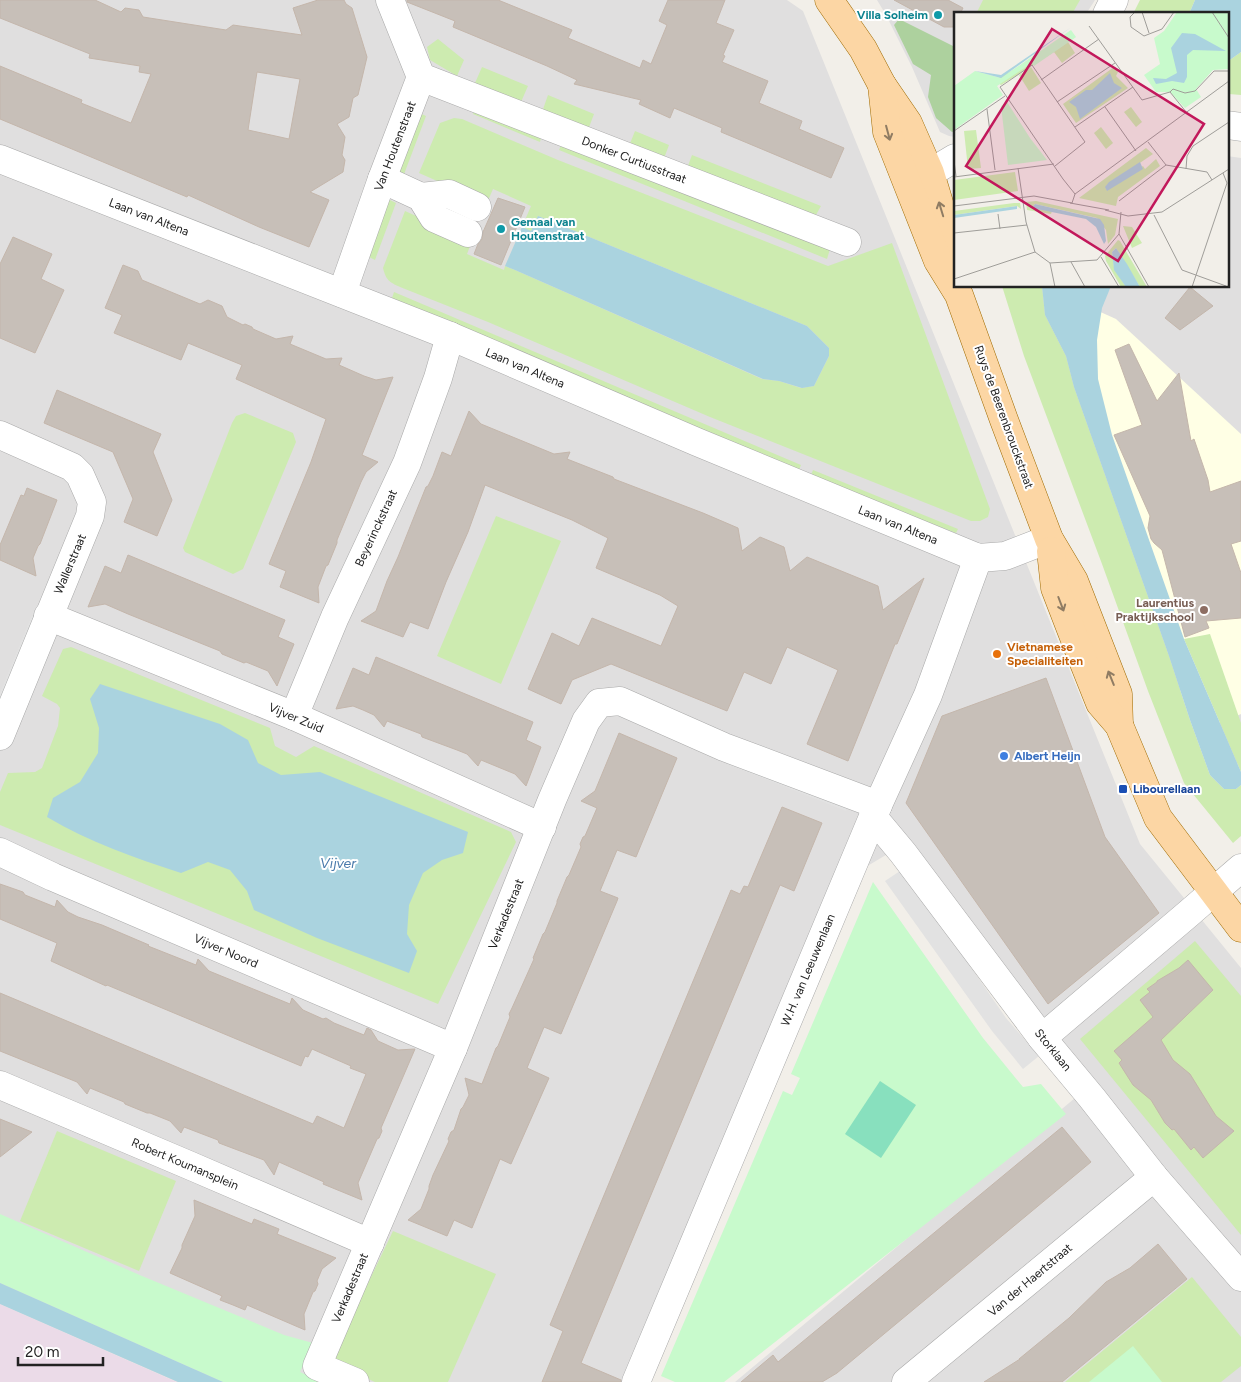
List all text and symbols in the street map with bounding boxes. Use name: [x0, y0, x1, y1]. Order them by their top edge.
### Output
place label: Villa Solheim: [857, 8, 928, 22]
marker: Villa Solheim: [932, 9, 944, 21]
inset map: [954, 12, 1228, 288]
street label: Van Houtenstraat: [371, 99, 419, 193]
one-way arrow: [884, 124, 894, 140]
street label: Donker Curtiusstraat: [580, 134, 689, 187]
street label: Laan van Altena: [107, 195, 191, 239]
one-way arrow: [935, 201, 945, 217]
place label: Gemaal van Houtenstraat: [511, 215, 585, 243]
marker: Gemaal van Houtenstraat: [495, 223, 507, 235]
street label: Ruys de Beerenbrouckstraat: [972, 343, 1037, 491]
street label: Laan van Altena: [483, 345, 567, 391]
street label: Beyerinckstraat: [352, 487, 400, 569]
street label: Laan van Altena: [856, 503, 940, 547]
street label: Wallerstraat: [51, 531, 89, 596]
one-way arrow: [1057, 596, 1067, 611]
place label: Laurentius Praktijkschool: [1116, 596, 1194, 624]
marker: Laurentius Praktijkschool: [1198, 604, 1210, 616]
place label: Vietnamese Specialiteiten: [1007, 640, 1083, 668]
marker: Vietnamese Specialiteiten: [991, 648, 1003, 660]
one-way arrow: [1106, 671, 1116, 686]
street label: Vijver Zuid: [266, 700, 326, 736]
place label: Albert Heijn: [1014, 749, 1081, 763]
marker: Albert Heijn: [998, 750, 1010, 762]
place label: Libourellaan: [1133, 782, 1200, 796]
marker: Libourellaan: [1117, 783, 1129, 795]
water label: Vijver: [320, 855, 357, 872]
street label: Verkadestraat: [485, 876, 527, 951]
street label: W.H. van Leeuwenlaan: [778, 912, 838, 1028]
street label: Vijver Noord: [192, 931, 260, 971]
street label: Storklaan: [1032, 1026, 1074, 1074]
street label: Robert Koumansplein: [129, 1135, 241, 1193]
street label: Van der Haertstraat: [985, 1240, 1075, 1319]
street label: Verkadestraat: [329, 1250, 371, 1325]
scale bar: [18, 1334, 102, 1366]
text: 20 m: [25, 1343, 59, 1361]

